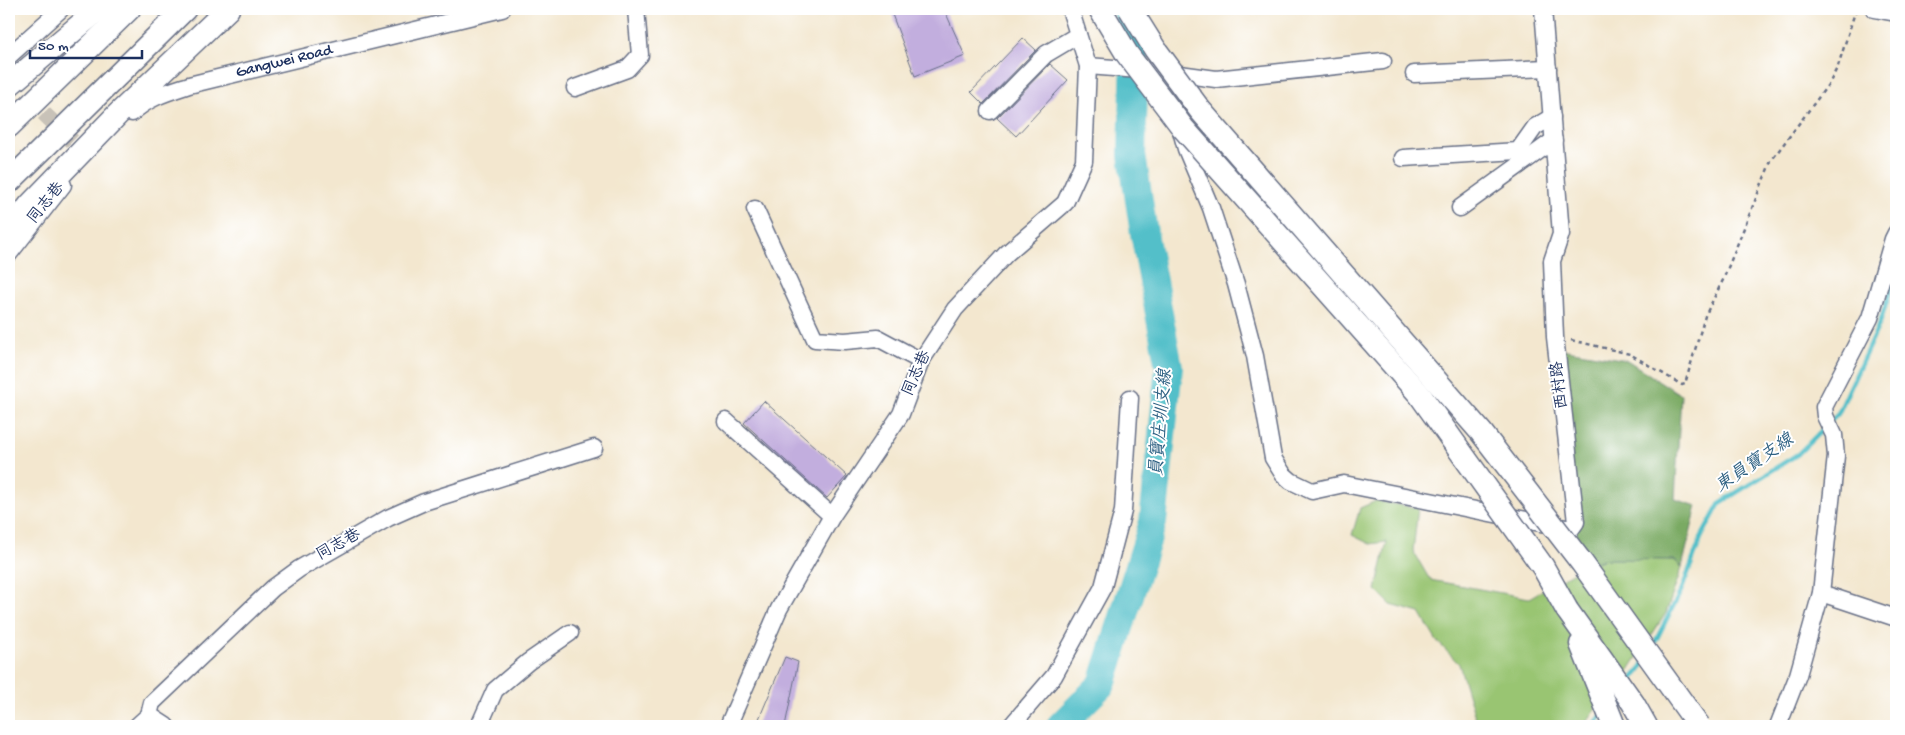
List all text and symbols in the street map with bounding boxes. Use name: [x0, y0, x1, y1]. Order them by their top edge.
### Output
scale bar: [30, 28, 142, 60]
text: 50 m: [38, 38, 69, 56]
street label: Gangwei Road: [234, 41, 336, 83]
street label: 同志巷: [23, 178, 69, 229]
street label: 同志巷: [898, 347, 936, 400]
street label: 西村路: [1547, 360, 1573, 410]
water label: 員寶庄圳支線: [1146, 367, 1177, 478]
water label: 東員寶支線: [1711, 429, 1799, 498]
street label: 同志巷: [312, 524, 365, 566]

